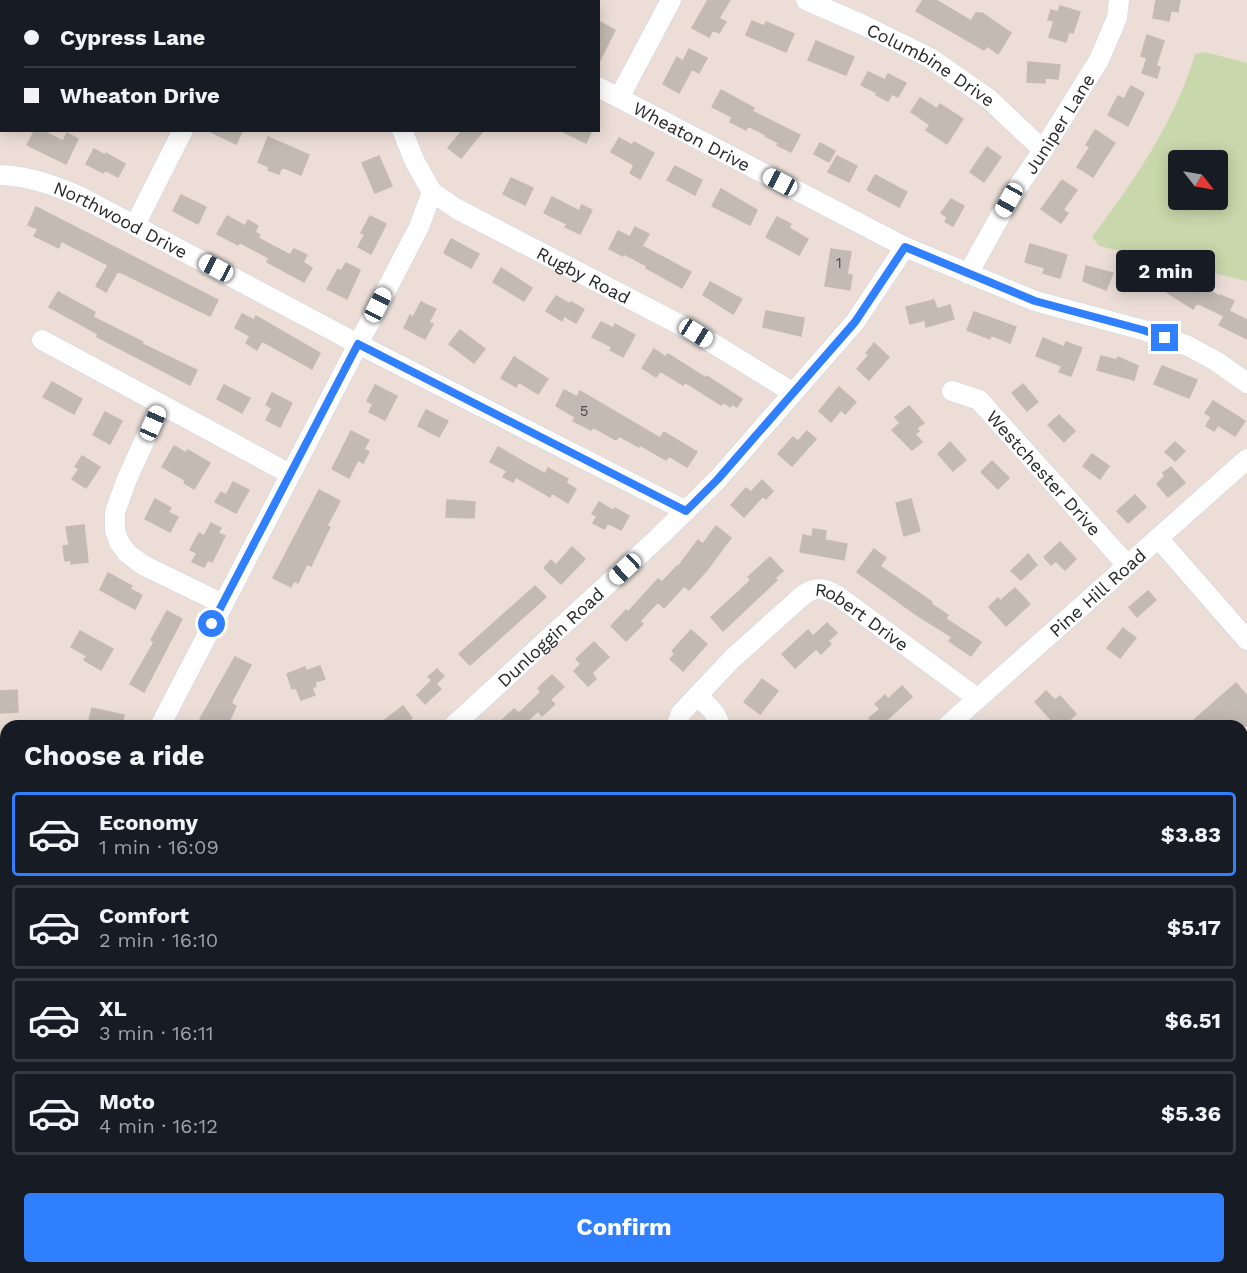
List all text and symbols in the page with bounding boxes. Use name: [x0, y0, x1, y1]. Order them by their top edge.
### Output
street label: Columbine Drive: [864, 18, 999, 110]
text: Cypress Lane: [60, 25, 205, 50]
street label: Juniper Lane: [1020, 70, 1098, 178]
text: Wheaton Drive: [60, 83, 220, 108]
street label: Wheaton Drive: [630, 97, 754, 175]
north arrow: [1168, 150, 1228, 210]
map controls: [1168, 150, 1228, 210]
car: [760, 166, 800, 198]
street label: Northwood Drive: [51, 176, 191, 262]
car: [992, 180, 1026, 220]
street label: Rugby Road: [533, 242, 634, 308]
callout: 2 min: [1116, 251, 1214, 293]
car: [196, 252, 236, 284]
house number: 1: [836, 254, 842, 272]
text: 2 min: [1138, 259, 1193, 283]
car: [362, 285, 394, 325]
car: [676, 316, 716, 350]
route end: [1151, 324, 1178, 351]
house number: 5: [580, 402, 588, 420]
car: [137, 403, 169, 443]
street label: Westchester Drive: [983, 406, 1106, 540]
street label: Pine Hill Road: [1045, 544, 1150, 641]
car: [606, 550, 644, 588]
street label: Robert Drive: [814, 578, 913, 655]
street label: Dunloggin Road: [493, 583, 608, 691]
route start: [198, 610, 225, 637]
text: Choose a ride: [24, 740, 204, 772]
icon: car: [27, 807, 81, 861]
text: Economy: [99, 810, 198, 835]
text: $3.83: [1161, 822, 1221, 847]
text: 1 min · 16:09: [99, 835, 219, 859]
icon: car: [27, 900, 81, 954]
text: Comfort: [99, 903, 189, 928]
text: $5.17: [1167, 915, 1221, 940]
text: 2 min · 16:10: [99, 928, 218, 952]
icon: car: [27, 993, 81, 1047]
text: XL: [99, 996, 127, 1021]
text: $6.51: [1165, 1008, 1221, 1033]
text: 3 min · 16:11: [99, 1021, 213, 1045]
icon: car: [27, 1086, 81, 1140]
text: Moto: [99, 1089, 155, 1114]
text: $5.36: [1161, 1101, 1221, 1126]
text: 4 min · 16:12: [99, 1114, 218, 1138]
button: Confirm: [24, 1193, 1224, 1262]

